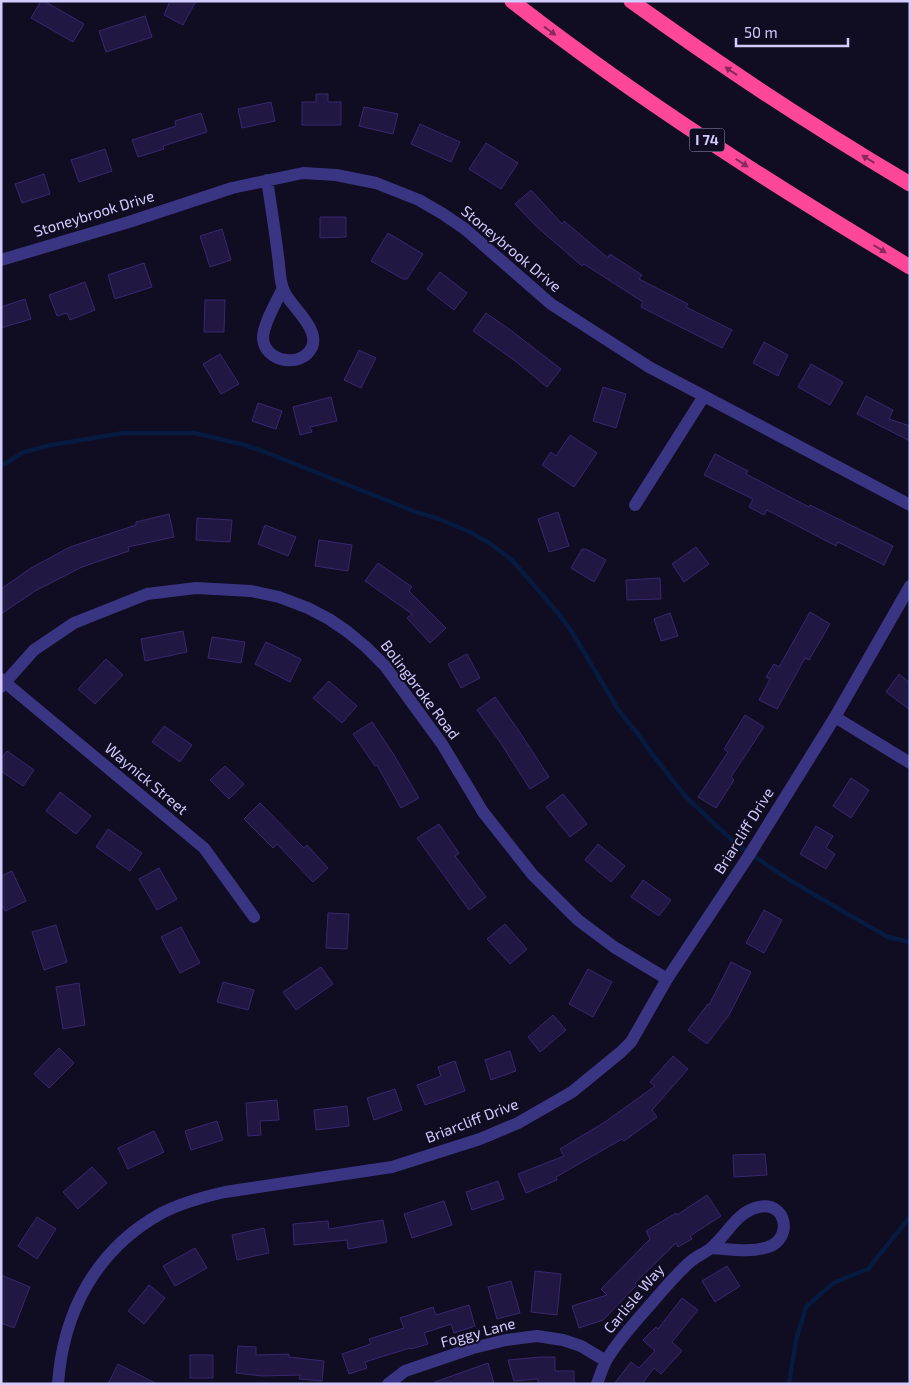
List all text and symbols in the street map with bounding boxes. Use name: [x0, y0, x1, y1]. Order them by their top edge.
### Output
scale bar: [736, 15, 848, 47]
text: 50 m: [744, 23, 778, 41]
one-way arrow: [544, 26, 557, 36]
one-way arrow: [725, 66, 738, 76]
road number: I 74: [690, 128, 724, 152]
one-way arrow: [861, 155, 874, 164]
one-way arrow: [735, 158, 748, 168]
street label: Stoneybrook Drive: [31, 186, 156, 240]
street label: Stoneybrook Drive: [458, 201, 565, 295]
one-way arrow: [873, 244, 886, 253]
street label: Bolingbroke Road: [378, 636, 464, 742]
street label: Waynick Street: [102, 738, 192, 818]
street label: Briarcliff Drive: [709, 784, 777, 877]
street label: Briarcliff Drive: [423, 1094, 521, 1146]
street label: Carlisle Way: [599, 1260, 667, 1336]
street label: Foggy Lane: [438, 1313, 517, 1351]

